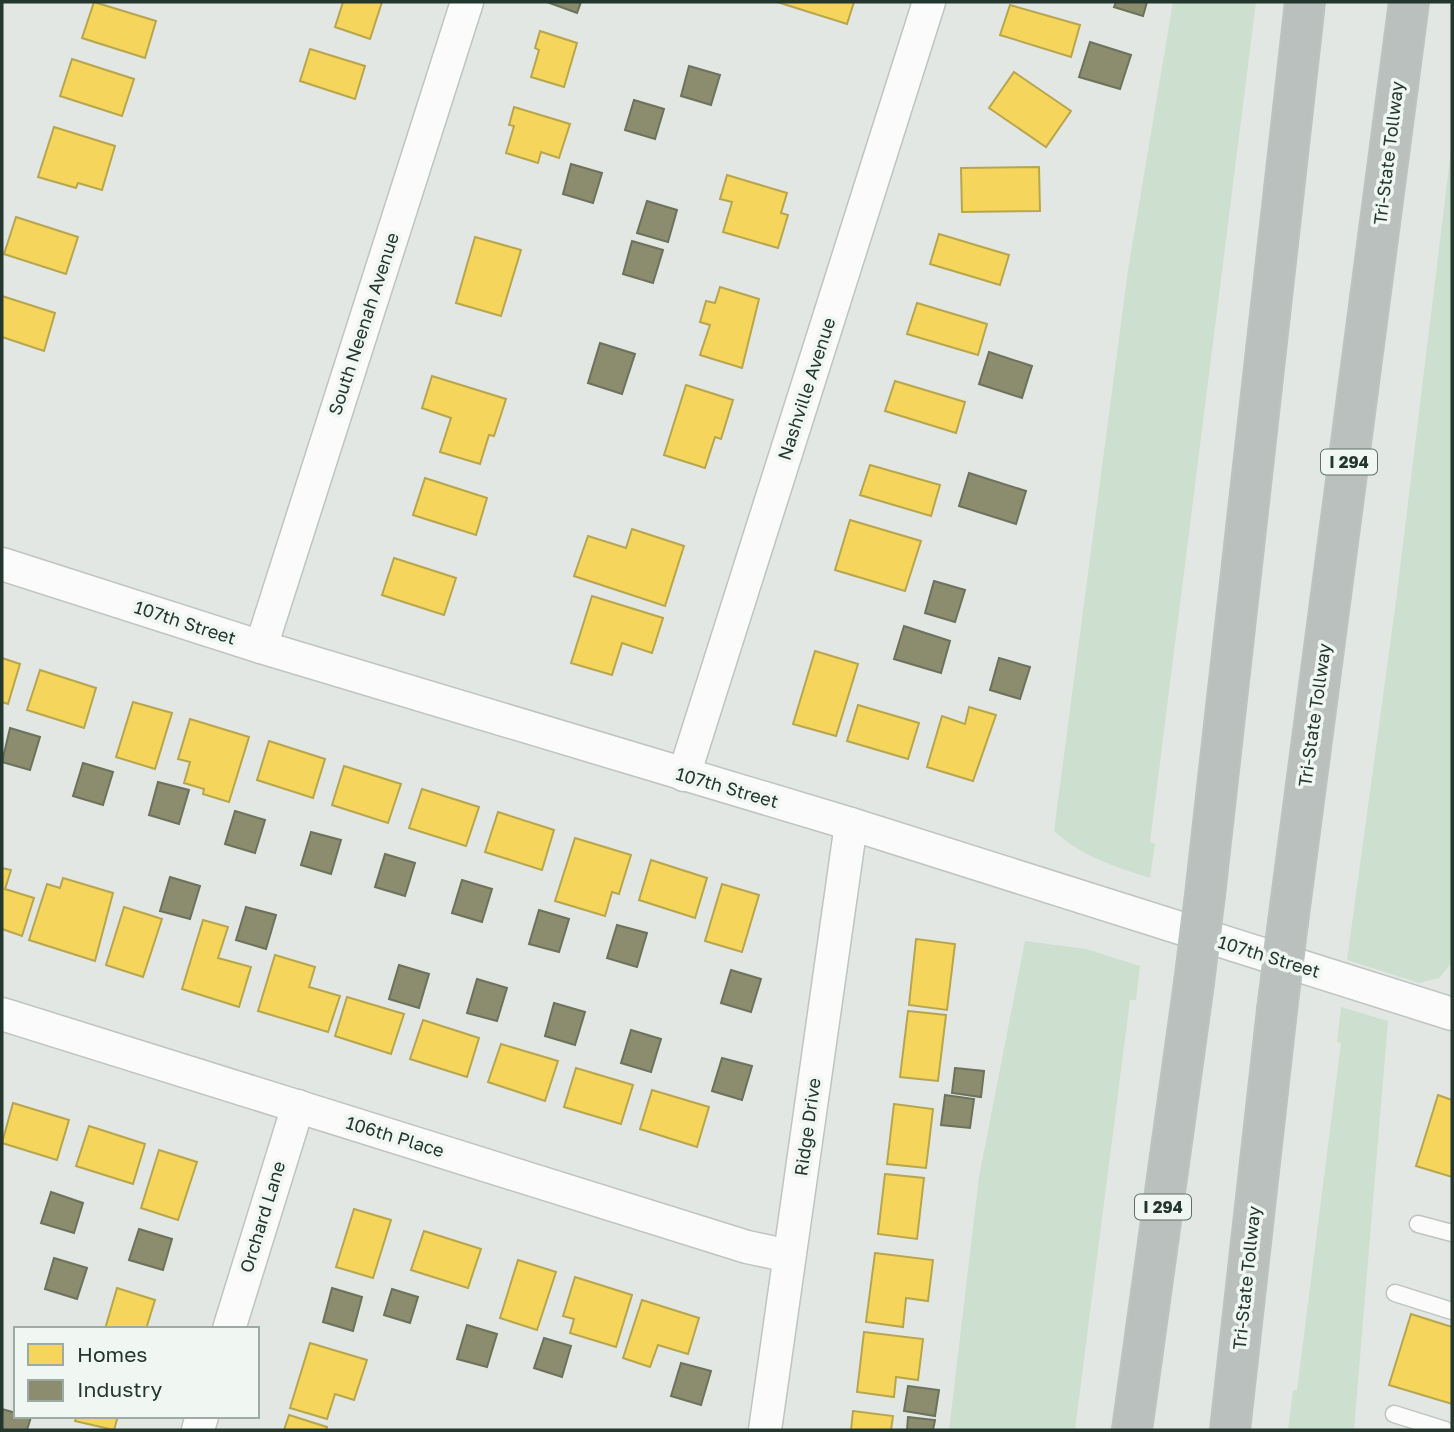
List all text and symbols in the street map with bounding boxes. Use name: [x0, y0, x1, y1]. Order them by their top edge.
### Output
street label: Tri-State Tollway: [1368, 80, 1408, 226]
street label: South Neenah Avenue: [323, 230, 403, 418]
street label: Nashville Avenue: [773, 315, 840, 463]
road number: I 294: [1321, 449, 1377, 475]
street label: 107th Street: [132, 595, 239, 649]
street label: Tri-State Tollway: [1293, 642, 1335, 788]
street label: 107th Street: [674, 762, 781, 812]
street label: 107th Street: [1216, 930, 1323, 982]
street label: Ridge Drive: [789, 1076, 825, 1177]
street label: 106th Place: [344, 1111, 447, 1161]
street label: Orchard Lane: [235, 1158, 289, 1275]
road number: I 294: [1135, 1194, 1191, 1219]
street label: Tri-State Tollway: [1228, 1205, 1264, 1351]
legend: [14, 1327, 259, 1418]
text: Homes: [77, 1341, 147, 1367]
text: Industry: [77, 1376, 162, 1402]

